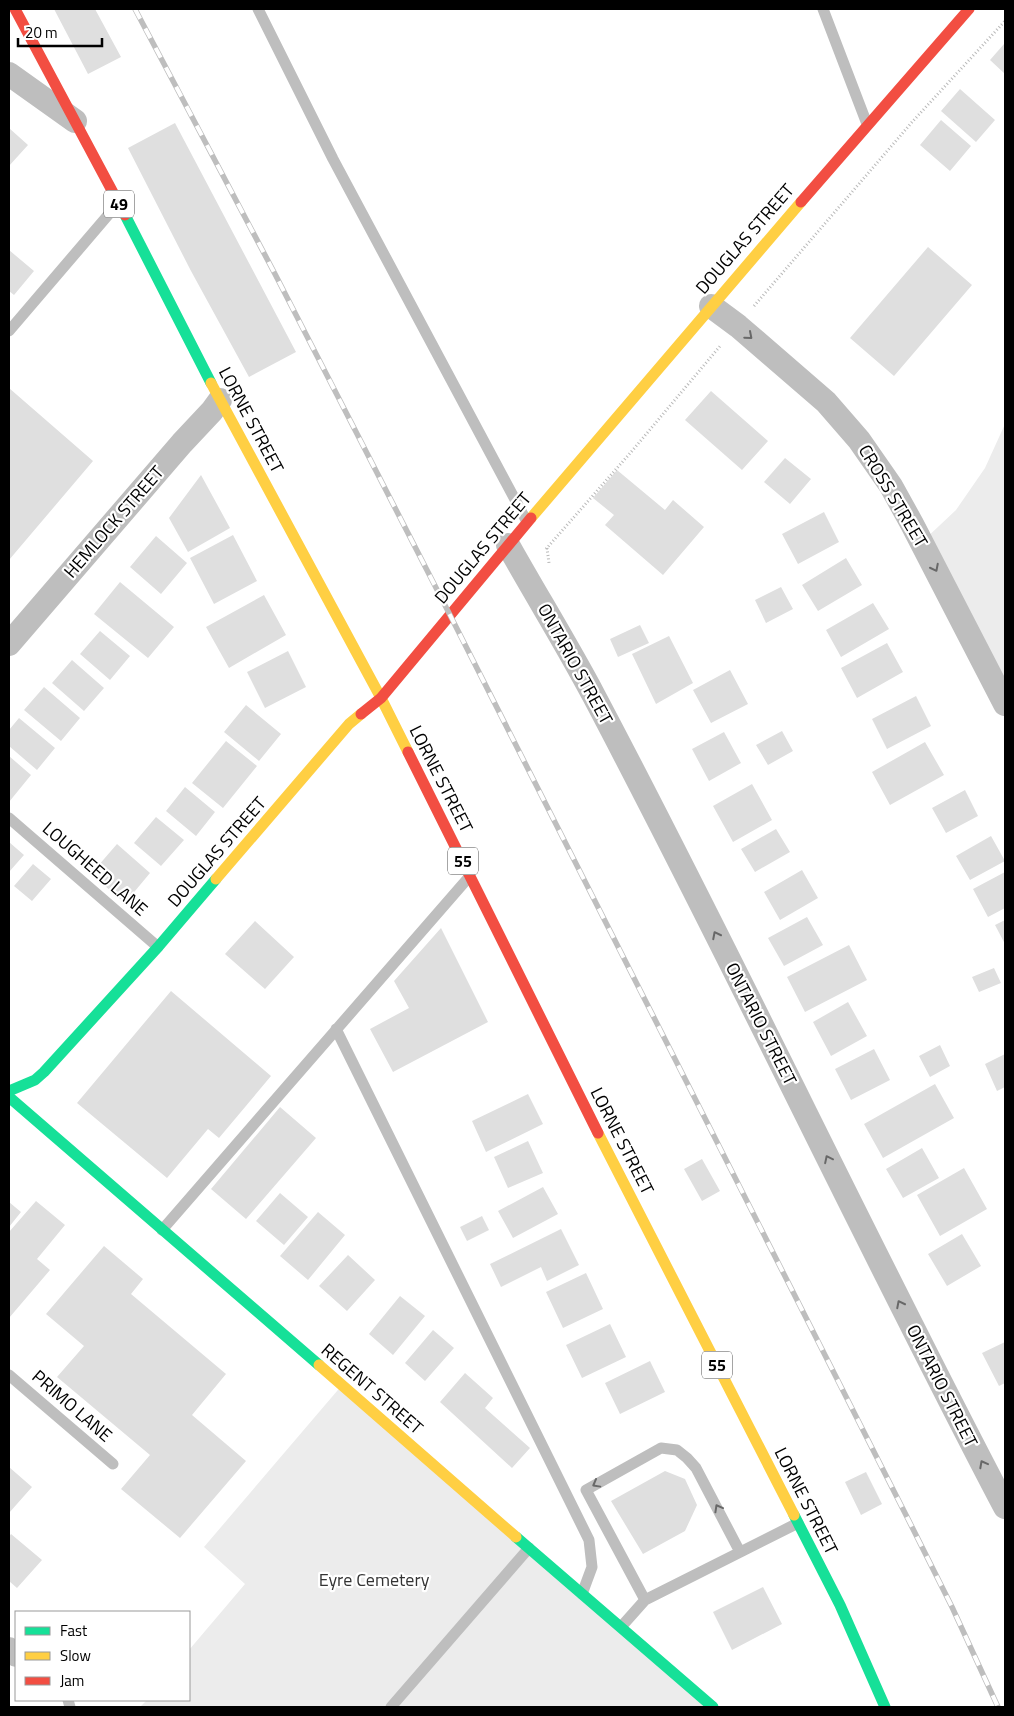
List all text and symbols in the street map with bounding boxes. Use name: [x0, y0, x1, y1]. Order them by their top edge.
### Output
scale bar: [18, 15, 101, 47]
text: 20 m: [25, 21, 58, 44]
street label: DOUGLAS STREET: [689, 177, 801, 300]
road number: 49: [104, 190, 134, 218]
one-way arrow: [744, 330, 753, 339]
street label: LORNE STREET: [212, 362, 291, 478]
street label: CROSS STREET: [852, 439, 935, 553]
street label: HEMLOCK STREET: [57, 459, 170, 584]
street label: DOUGLAS STREET: [428, 485, 538, 610]
one-way arrow: [929, 562, 939, 571]
street label: ONTARIO STREET: [531, 598, 620, 730]
street label: LORNE STREET: [403, 721, 480, 837]
street label: DOUGLAS STREET: [161, 790, 273, 913]
street label: LOUGHEED LANE: [37, 815, 154, 922]
road number: 55: [448, 848, 478, 874]
one-way arrow: [712, 931, 722, 940]
street label: ONTARIO STREET: [719, 958, 804, 1090]
street label: LORNE STREET: [584, 1083, 661, 1199]
one-way arrow: [824, 1155, 834, 1164]
one-way arrow: [896, 1300, 906, 1309]
street label: ONTARIO STREET: [900, 1320, 985, 1452]
street label: REGENT STREET: [315, 1337, 430, 1441]
road number: 55: [702, 1352, 732, 1378]
street label: PRIMO LANE: [26, 1363, 118, 1448]
street label: LORNE STREET: [768, 1443, 845, 1559]
one-way arrow: [979, 1460, 989, 1469]
one-way arrow: [592, 1478, 601, 1488]
one-way arrow: [714, 1505, 724, 1514]
park label: Eyre Cemetery: [319, 1566, 430, 1593]
legend: [15, 1611, 190, 1701]
text: Fast: [60, 1619, 88, 1642]
text: Slow: [60, 1644, 91, 1667]
text: Jam: [60, 1669, 84, 1692]

